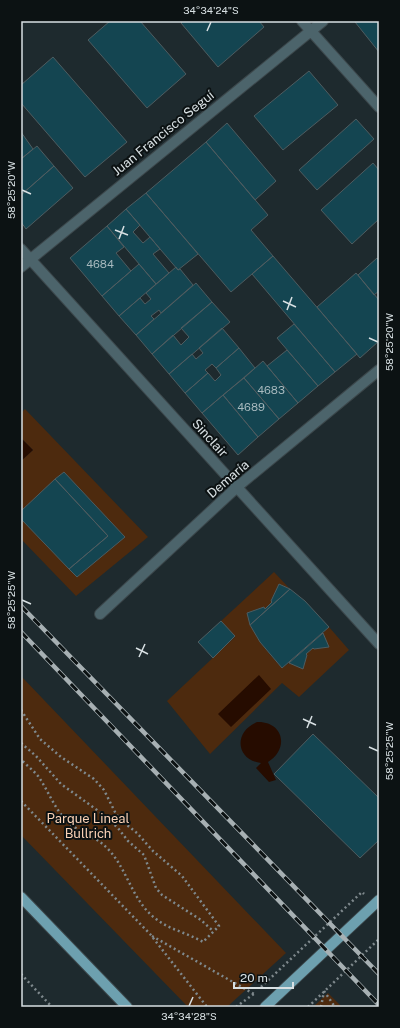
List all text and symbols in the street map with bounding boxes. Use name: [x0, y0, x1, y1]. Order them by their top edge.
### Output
text: 34°34'24"S: [183, 4, 239, 16]
street label: Juan Francisco Seguí: [109, 87, 218, 179]
text: 58°25'20"W: [5, 160, 17, 219]
house number: 4684: [86, 258, 114, 270]
text: 58°25'20"W: [383, 312, 395, 371]
house number: 4683: [257, 384, 285, 396]
house number: 4689: [237, 401, 265, 413]
street label: Sinclair: [189, 416, 231, 460]
street label: Demaría: [204, 457, 252, 501]
text: 58°25'25"W: [5, 570, 17, 629]
text: 58°25'25"W: [383, 721, 395, 780]
park label: Parque Lineal Bullrich: [47, 811, 129, 841]
scale bar: [234, 964, 293, 990]
text: 20 m: [240, 971, 268, 985]
text: 34°34'28"S: [161, 1010, 217, 1022]

